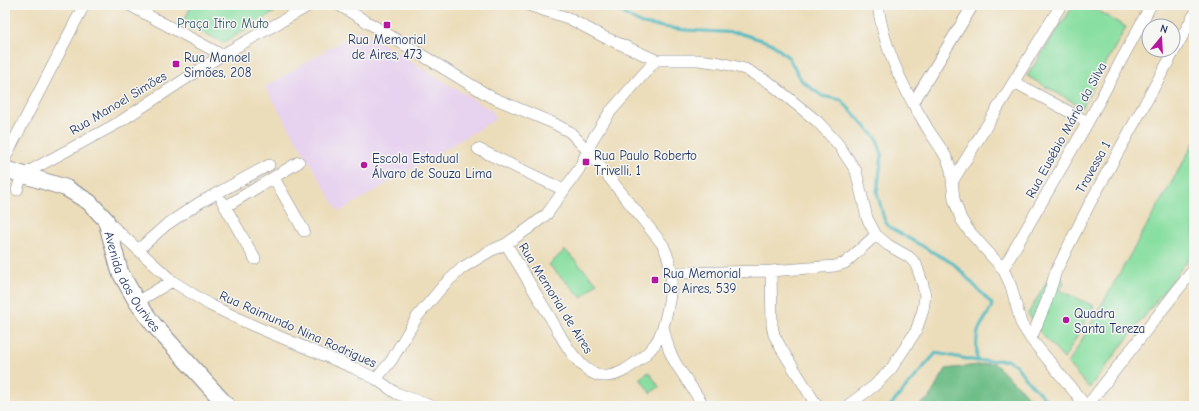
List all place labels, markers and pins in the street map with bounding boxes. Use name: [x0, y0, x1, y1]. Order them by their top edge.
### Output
marker: Rua Memorial de Aires, 473: [382, 20, 392, 30]
place label: Rua Memorial de Aires, 473: [348, 32, 426, 62]
place label: Rua Manoel Simões, 208: [184, 50, 252, 80]
marker: Rua Manoel Simões, 208: [171, 59, 181, 69]
place label: Rua Paulo Roberto Trivelli, 1: [594, 148, 697, 178]
place label: Escola Estadual Álvaro de Souza Lima: [372, 151, 492, 181]
marker: Rua Paulo Roberto Trivelli, 1: [581, 157, 591, 167]
marker: Escola Estadual Álvaro de Souza Lima: [359, 160, 369, 170]
place label: Rua Memorial De Aires, 539: [663, 266, 741, 296]
marker: Rua Memorial De Aires, 539: [650, 275, 660, 285]
place label: Quadra Santa Tereza: [1074, 306, 1145, 336]
marker: Quadra Santa Tereza: [1061, 315, 1071, 325]

